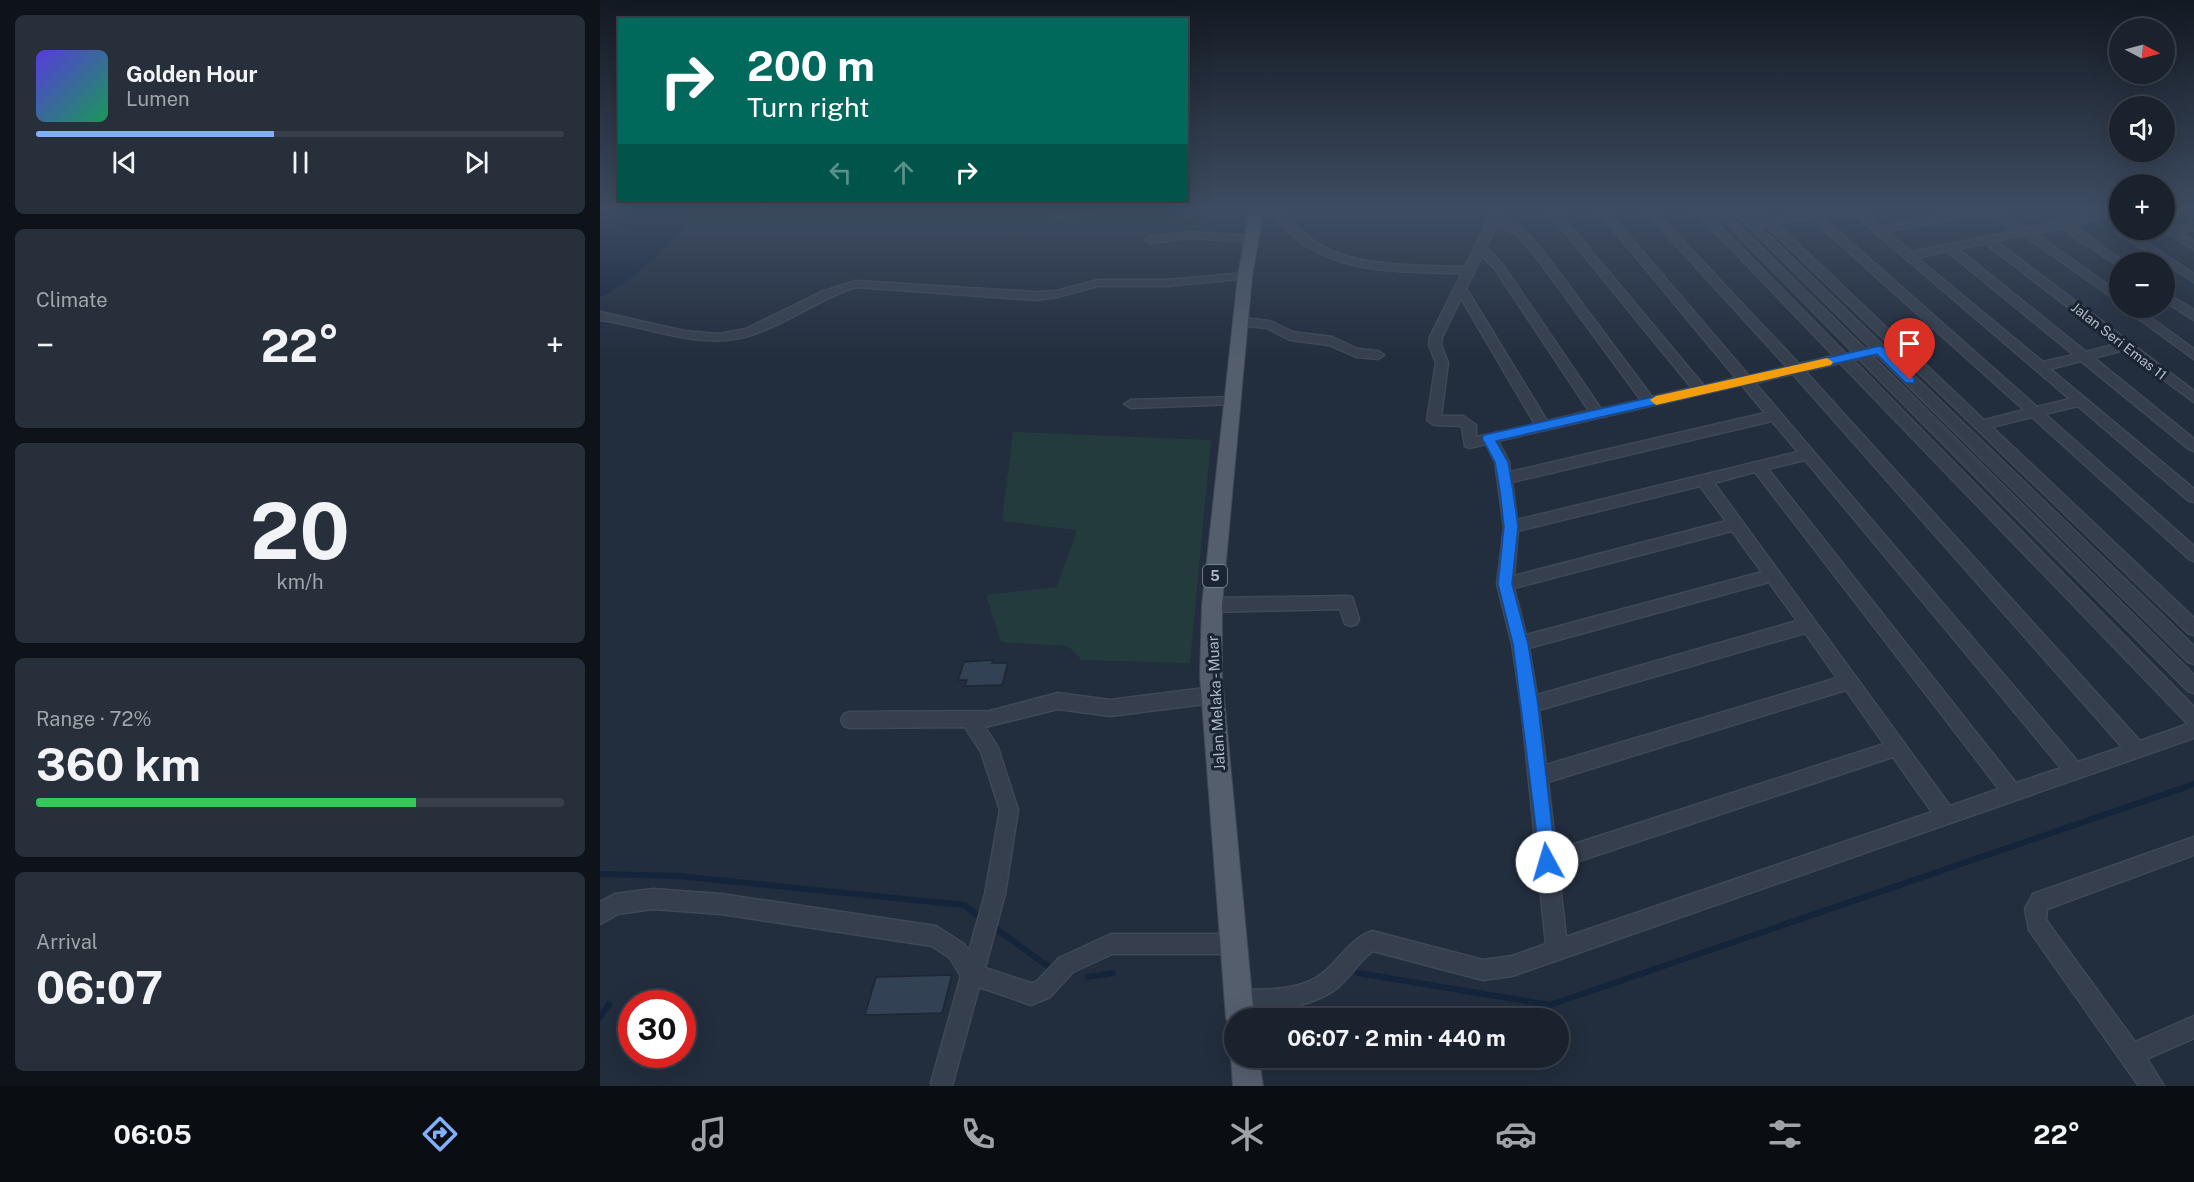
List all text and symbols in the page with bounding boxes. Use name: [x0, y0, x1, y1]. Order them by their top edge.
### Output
north arrow: [2109, 18, 2175, 84]
map controls: [2109, 18, 2175, 318]
text: 200 m: [747, 41, 875, 90]
icon: right: [648, 42, 726, 120]
text: Golden Hour: [126, 61, 257, 87]
text: Lumen: [126, 87, 190, 111]
text: Turn right: [747, 91, 870, 123]
button: sound: [2109, 96, 2175, 162]
icon: previous: [108, 146, 141, 179]
icon: pause: [284, 146, 317, 179]
icon: next: [460, 146, 493, 179]
icon: left: [824, 156, 857, 189]
icon: ahead: [887, 156, 920, 189]
icon: right: [950, 156, 983, 189]
button: +: [2109, 174, 2175, 240]
button: −: [2109, 252, 2175, 318]
text: Climate: [36, 288, 108, 312]
street label: Jalan Seri Emas 11: [2068, 299, 2170, 383]
pin: [1884, 318, 1935, 380]
text: 22°: [261, 319, 339, 372]
text: −: [36, 326, 54, 364]
text: +: [546, 326, 564, 364]
icon: arrive: [1893, 327, 1926, 360]
text: 20: [250, 485, 350, 577]
road number: 5: [1203, 565, 1227, 587]
text: km/h: [276, 570, 324, 594]
street label: Jalan Melaka - Muar: [1204, 635, 1228, 771]
text: Range · 72%: [36, 707, 152, 731]
text: 360 km: [36, 738, 201, 791]
position arrow: [1515, 830, 1579, 894]
text: Arrival: [36, 930, 98, 954]
text: 06:07: [36, 961, 163, 1014]
speed limit sign: 30: [618, 990, 696, 1068]
text: 06:07 · 2 min · 440 m: [1287, 1025, 1506, 1051]
icon: directions: [419, 1113, 461, 1155]
icon: music: [688, 1113, 730, 1155]
icon: phone: [957, 1113, 999, 1155]
icon: climate: [1226, 1113, 1268, 1155]
icon: car: [1495, 1113, 1537, 1155]
icon: filters: [1764, 1113, 1806, 1155]
text: 06:05: [114, 1118, 192, 1150]
text: 22°: [2033, 1118, 2080, 1150]

